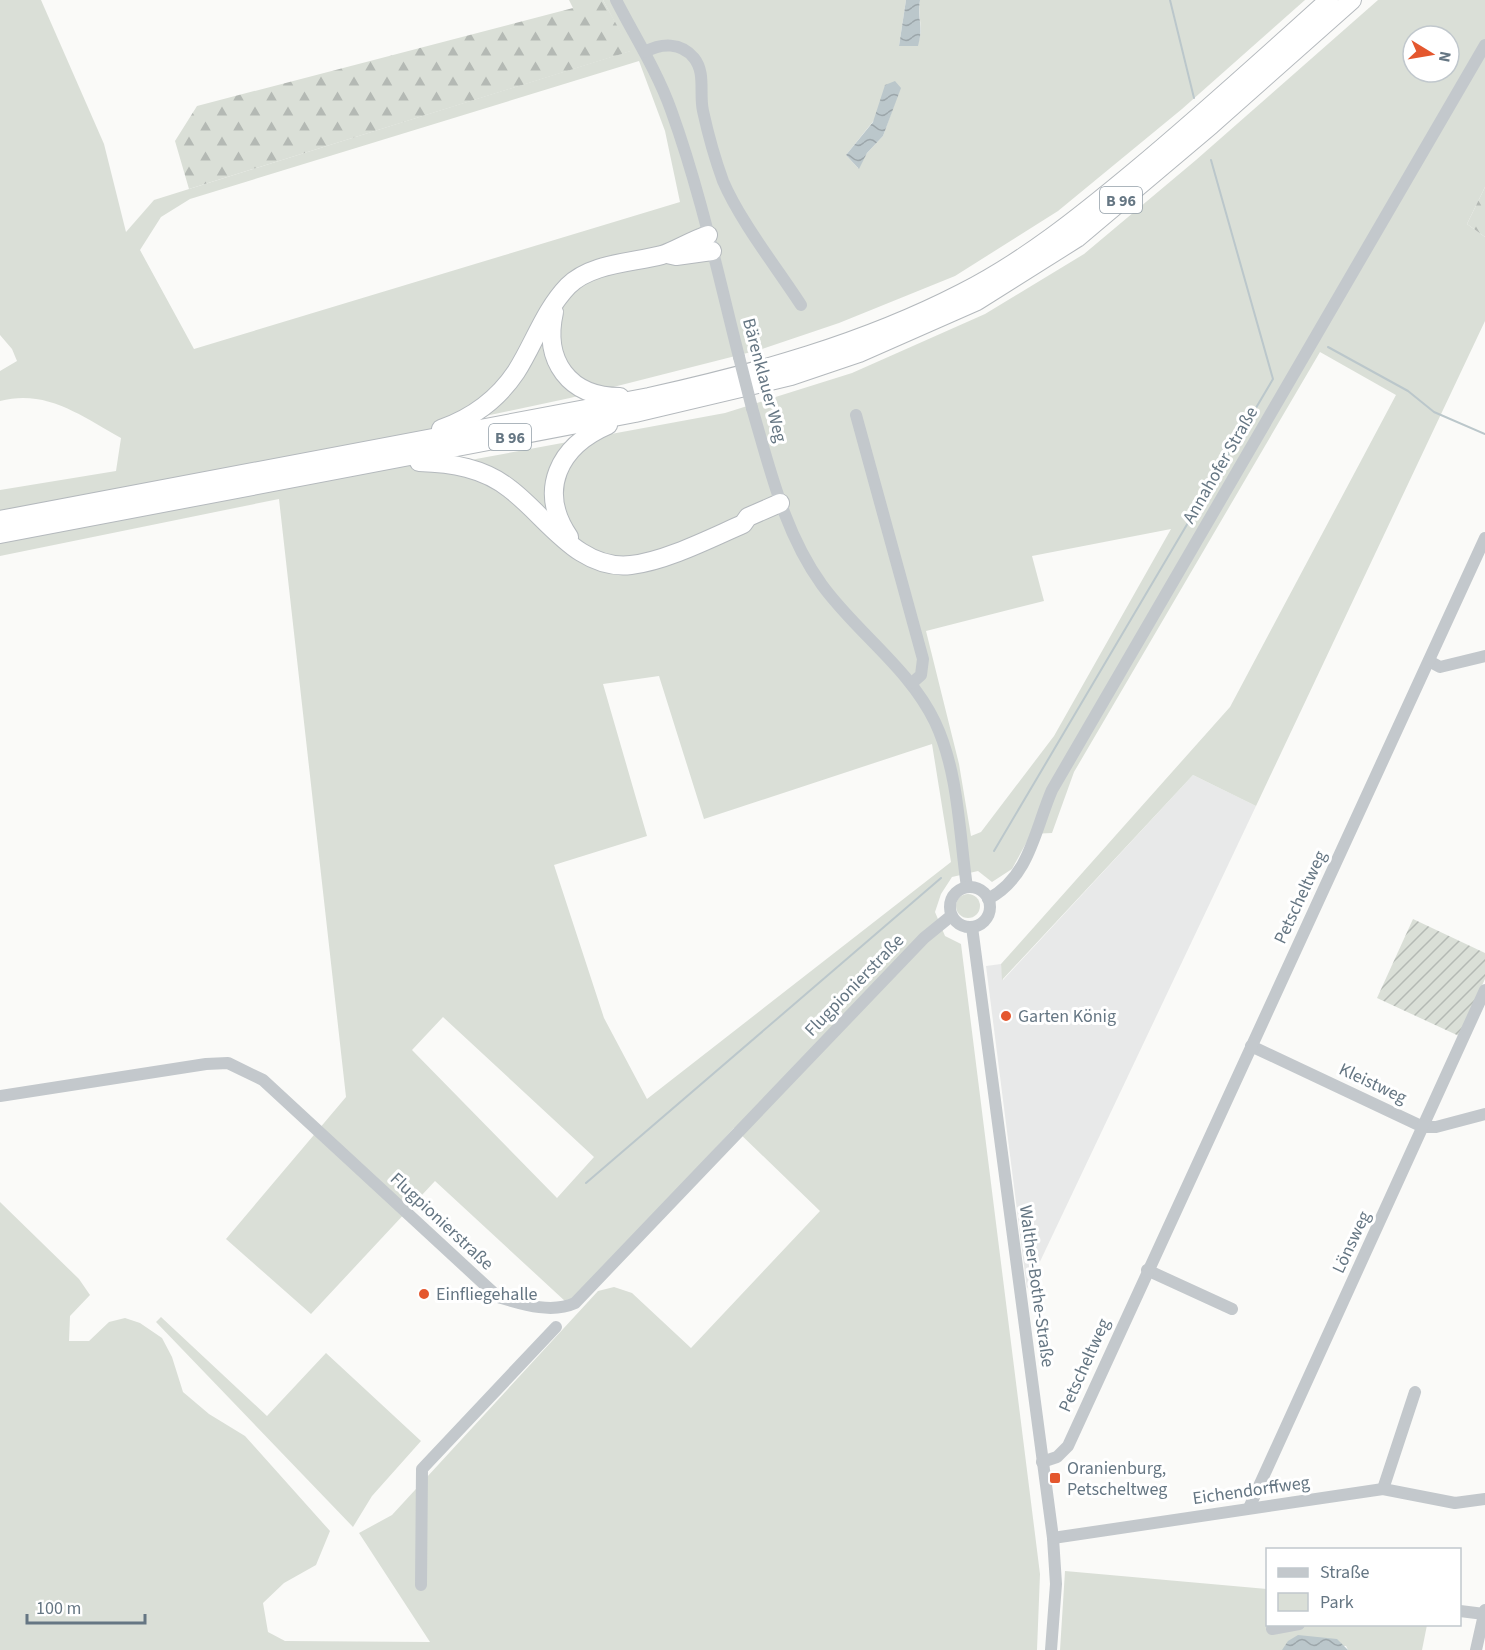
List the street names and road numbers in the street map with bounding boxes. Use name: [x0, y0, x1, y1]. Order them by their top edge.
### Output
road number: B 96: [1100, 187, 1142, 213]
street label: Bärenklauer Weg: [736, 315, 793, 445]
street label: Annahofer Straße: [1177, 402, 1264, 528]
road number: B 96: [489, 424, 531, 450]
street label: Petscheltweg: [1268, 846, 1333, 948]
street label: Flugpionierstraße: [799, 929, 910, 1042]
street label: Kleistweg: [1335, 1057, 1411, 1110]
street label: Flugpionierstraße: [384, 1167, 499, 1276]
street label: Walther-Bothe-Straße: [1013, 1203, 1060, 1369]
street label: Lönsweg: [1326, 1207, 1377, 1278]
street label: Petscheltweg: [1053, 1314, 1116, 1416]
street label: Eichendorffweg: [1191, 1470, 1311, 1511]

